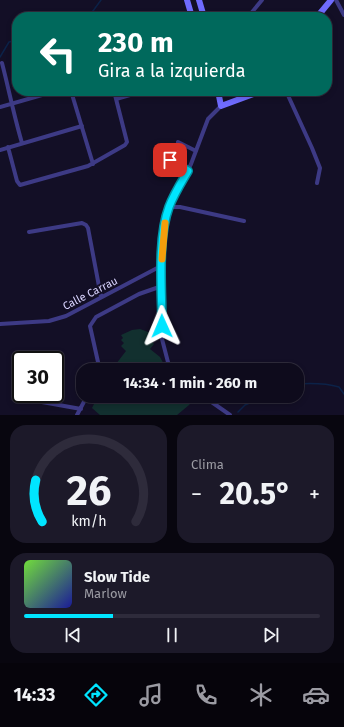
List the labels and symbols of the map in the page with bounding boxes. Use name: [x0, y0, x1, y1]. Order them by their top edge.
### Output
pin: [153, 143, 187, 177]
street label: Calle Carrau: [61, 274, 120, 313]
position arrow: [141, 305, 183, 347]
speed limit sign: 30: [12, 351, 64, 403]

